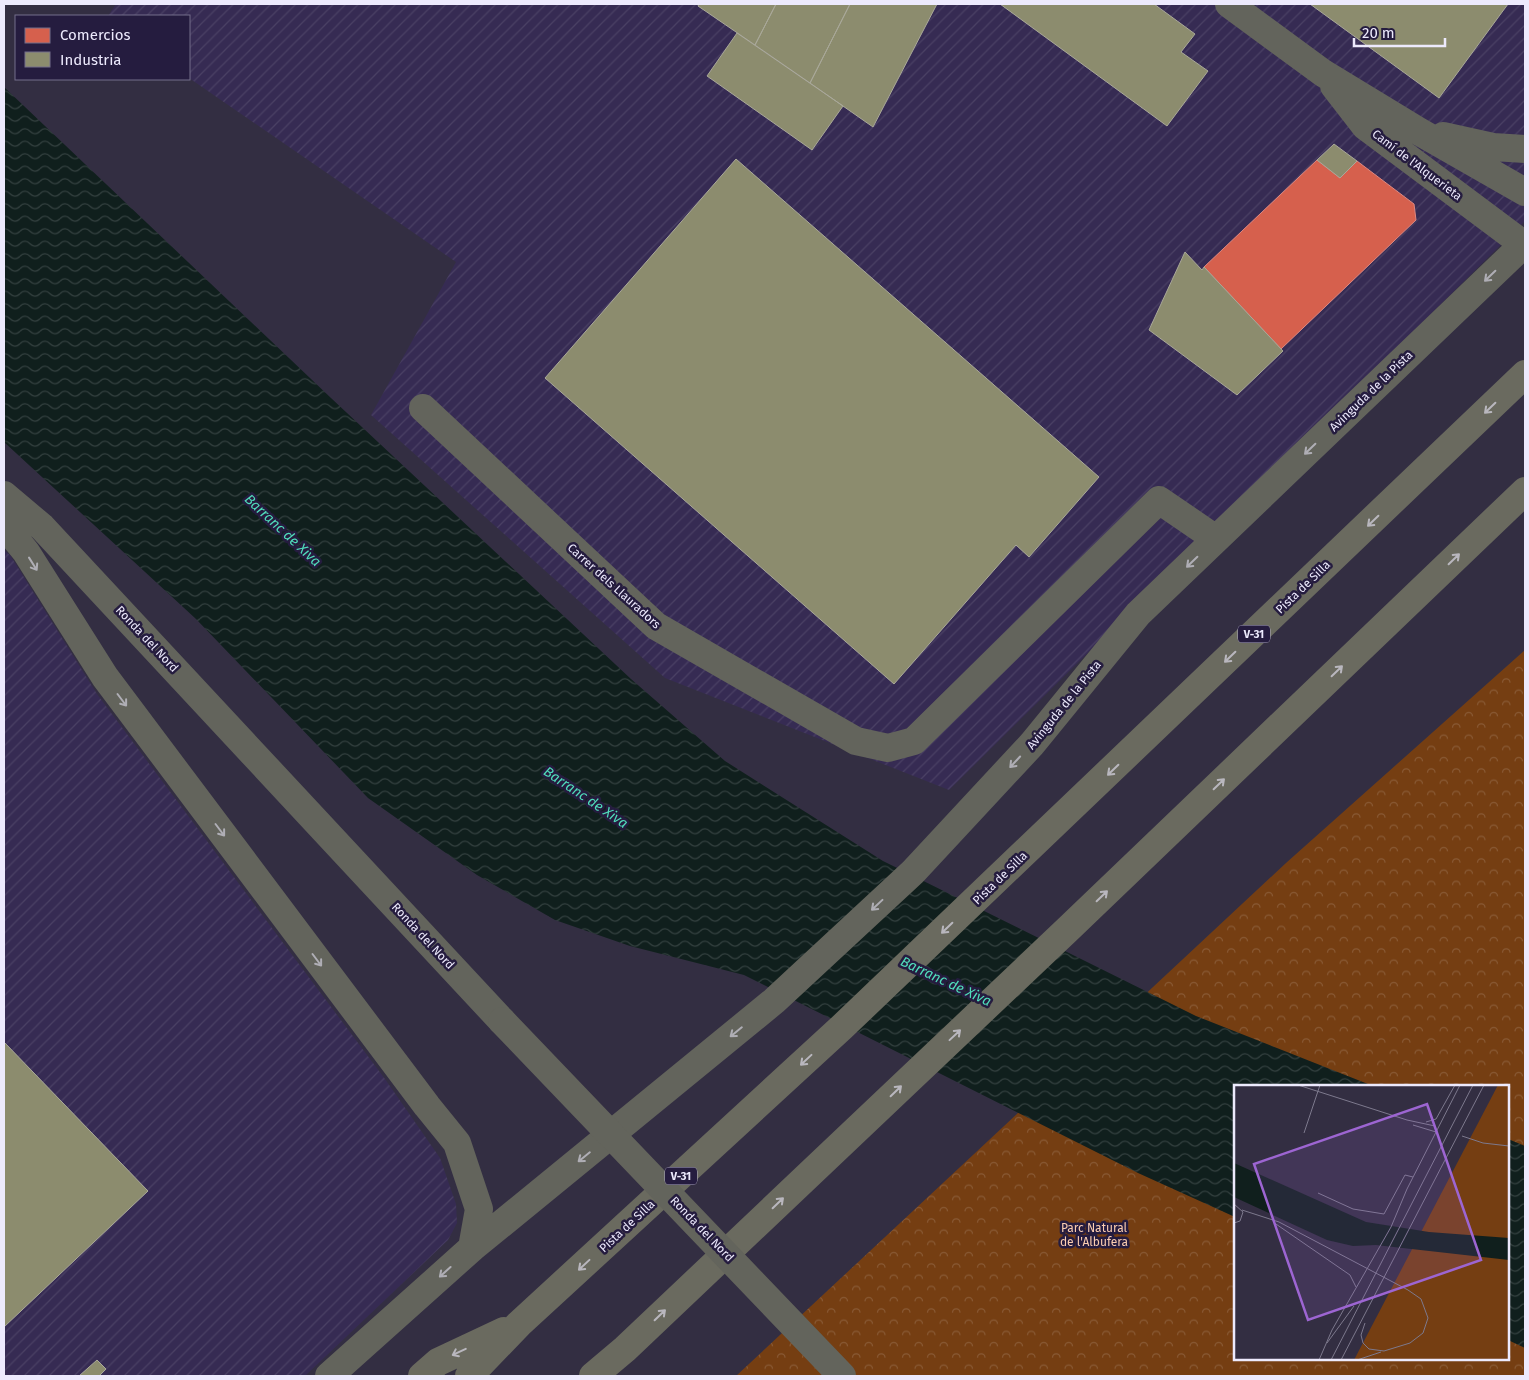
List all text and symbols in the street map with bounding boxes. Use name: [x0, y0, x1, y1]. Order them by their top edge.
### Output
legend: [15, 15, 190, 80]
scale bar: [1354, 15, 1445, 47]
text: 20 m: [1362, 24, 1395, 42]
text: Comercios: [60, 26, 130, 44]
text: Industria: [60, 51, 122, 69]
street label: Camí de l'Alquerieta: [1369, 127, 1465, 203]
one-way arrow: [1484, 270, 1496, 282]
street label: Avinguda de la Pista: [1327, 348, 1415, 434]
one-way arrow: [1484, 402, 1496, 414]
one-way arrow: [1303, 443, 1316, 455]
water label: Barranc de Xiva: [241, 491, 324, 570]
one-way arrow: [1366, 515, 1379, 527]
street label: Carrer dels Llauradors: [565, 541, 664, 632]
one-way arrow: [1448, 553, 1460, 565]
one-way arrow: [29, 556, 39, 570]
one-way arrow: [1186, 556, 1199, 568]
street label: Pista de Silla: [1273, 558, 1333, 616]
street label: Ronda del Nord: [113, 603, 181, 675]
road number: V-31: [1238, 626, 1270, 642]
one-way arrow: [1224, 651, 1236, 663]
street label: Avinguda de la Pista: [1024, 658, 1104, 752]
one-way arrow: [1330, 666, 1342, 678]
one-way arrow: [117, 693, 128, 706]
one-way arrow: [1010, 755, 1022, 768]
water label: Barranc de Xiva: [540, 763, 631, 832]
one-way arrow: [1106, 764, 1119, 776]
one-way arrow: [1213, 778, 1226, 790]
one-way arrow: [215, 823, 225, 837]
street label: Pista de Silla: [970, 849, 1030, 907]
one-way arrow: [1096, 890, 1108, 902]
one-way arrow: [871, 899, 883, 911]
street label: Ronda del Nord: [389, 900, 457, 972]
one-way arrow: [941, 922, 954, 934]
one-way arrow: [312, 953, 323, 966]
water label: Barranc de Xiva: [898, 953, 994, 1010]
one-way arrow: [730, 1026, 743, 1037]
one-way arrow: [949, 1029, 962, 1041]
one-way arrow: [800, 1055, 813, 1066]
one-way arrow: [889, 1085, 902, 1097]
inset map: [1234, 1085, 1509, 1360]
one-way arrow: [577, 1151, 590, 1162]
road number: V-31: [665, 1168, 697, 1184]
street label: Ronda del Nord: [667, 1194, 737, 1264]
street label: Pista de Silla: [597, 1197, 657, 1255]
one-way arrow: [772, 1197, 784, 1209]
park label: Parc Natural de l'Albufera: [1060, 1221, 1128, 1249]
one-way arrow: [577, 1259, 590, 1271]
one-way arrow: [439, 1266, 452, 1278]
one-way arrow: [654, 1309, 666, 1321]
one-way arrow: [452, 1348, 467, 1357]

